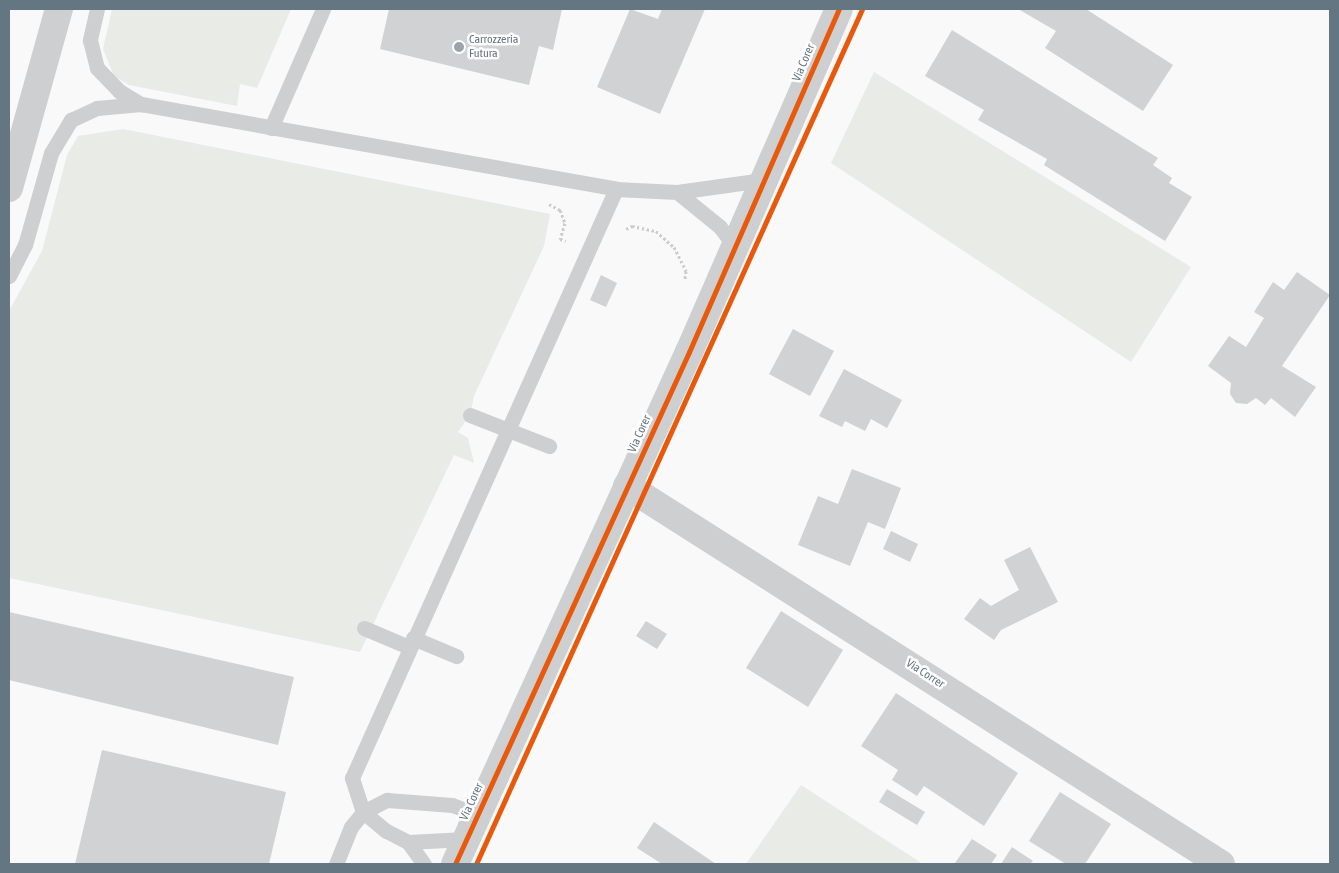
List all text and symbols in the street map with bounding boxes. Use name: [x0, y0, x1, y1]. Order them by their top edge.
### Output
place label: Carrozzeria Futura: [469, 33, 518, 61]
marker: Carrozzeria Futura: [453, 41, 465, 53]
street label: Via Corer: [790, 42, 818, 84]
street label: Via Corer: [625, 413, 655, 455]
street label: Via Correr: [903, 656, 947, 692]
street label: Via Corer: [457, 781, 487, 823]

